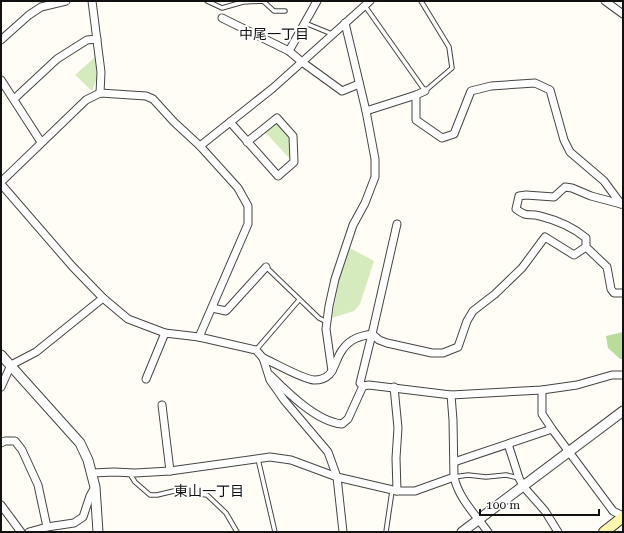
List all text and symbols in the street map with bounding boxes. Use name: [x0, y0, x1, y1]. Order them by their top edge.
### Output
district label: 中尾一丁目: [239, 26, 309, 42]
district label: 東山一丁目: [174, 483, 244, 499]
scale bar: [480, 491, 599, 517]
text: 100 m: [486, 498, 520, 512]

